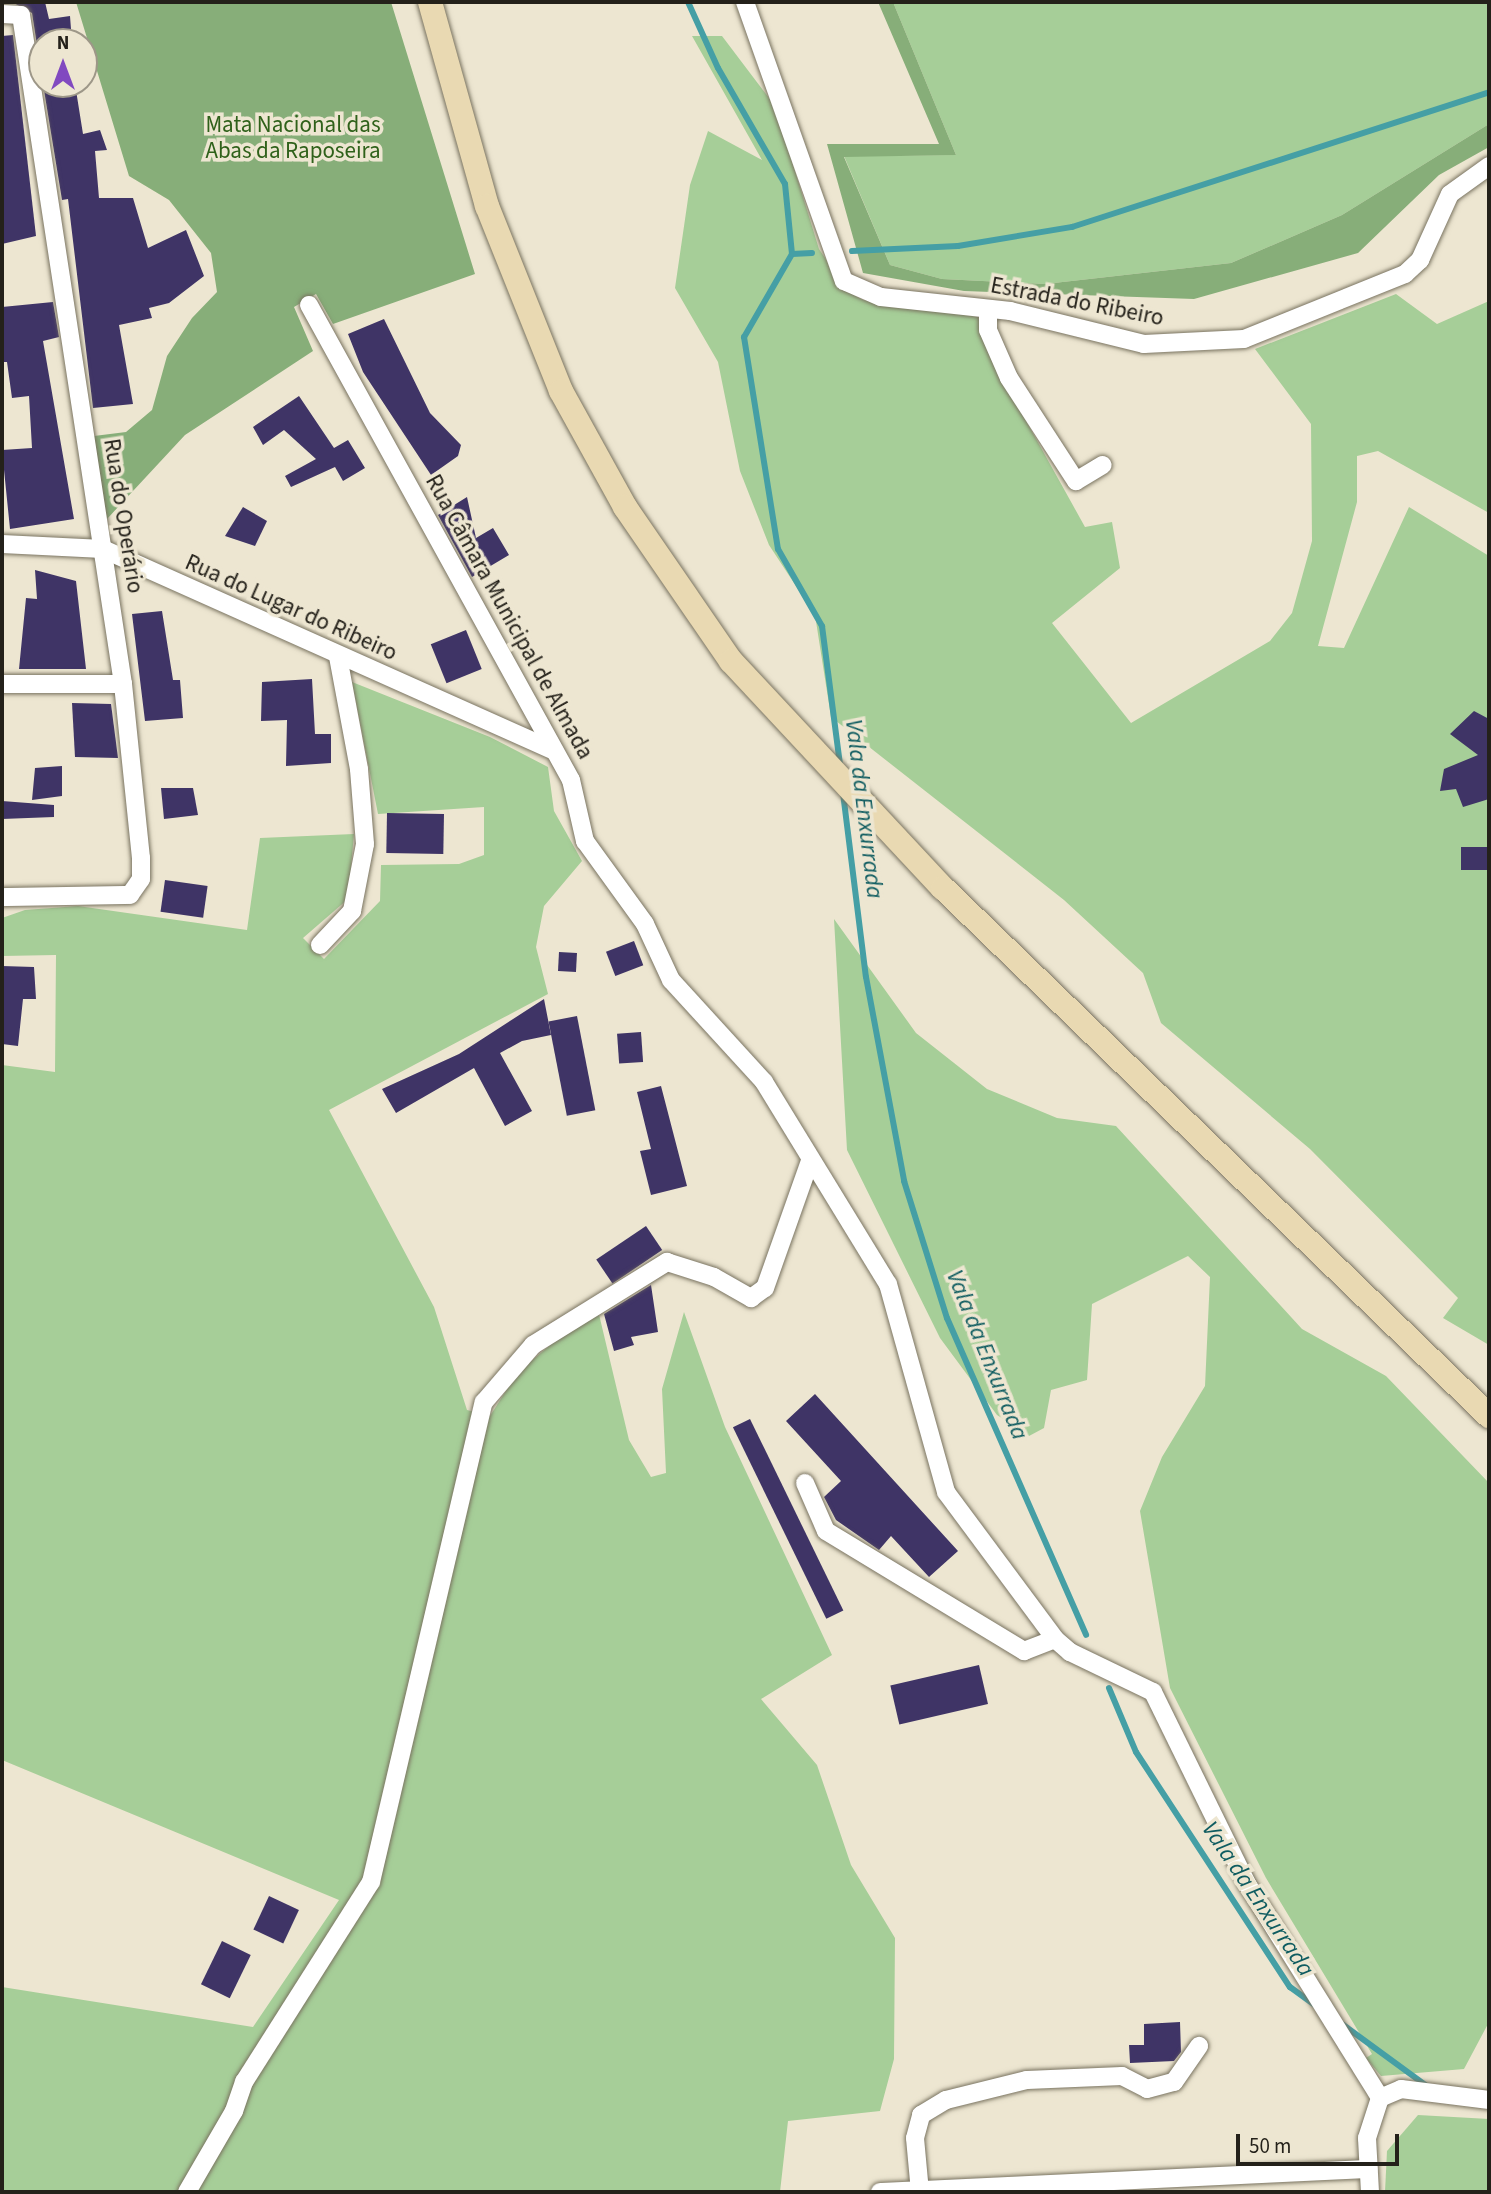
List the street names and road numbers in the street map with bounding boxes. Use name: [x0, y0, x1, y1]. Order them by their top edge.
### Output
street label: Estrada do Ribeiro: [988, 272, 1166, 332]
street label: Rua do Operário: [97, 437, 149, 595]
street label: Rua Câmara Municipal de Almada: [419, 470, 599, 764]
street label: Rua do Lugar do Ribeiro: [181, 549, 401, 667]

